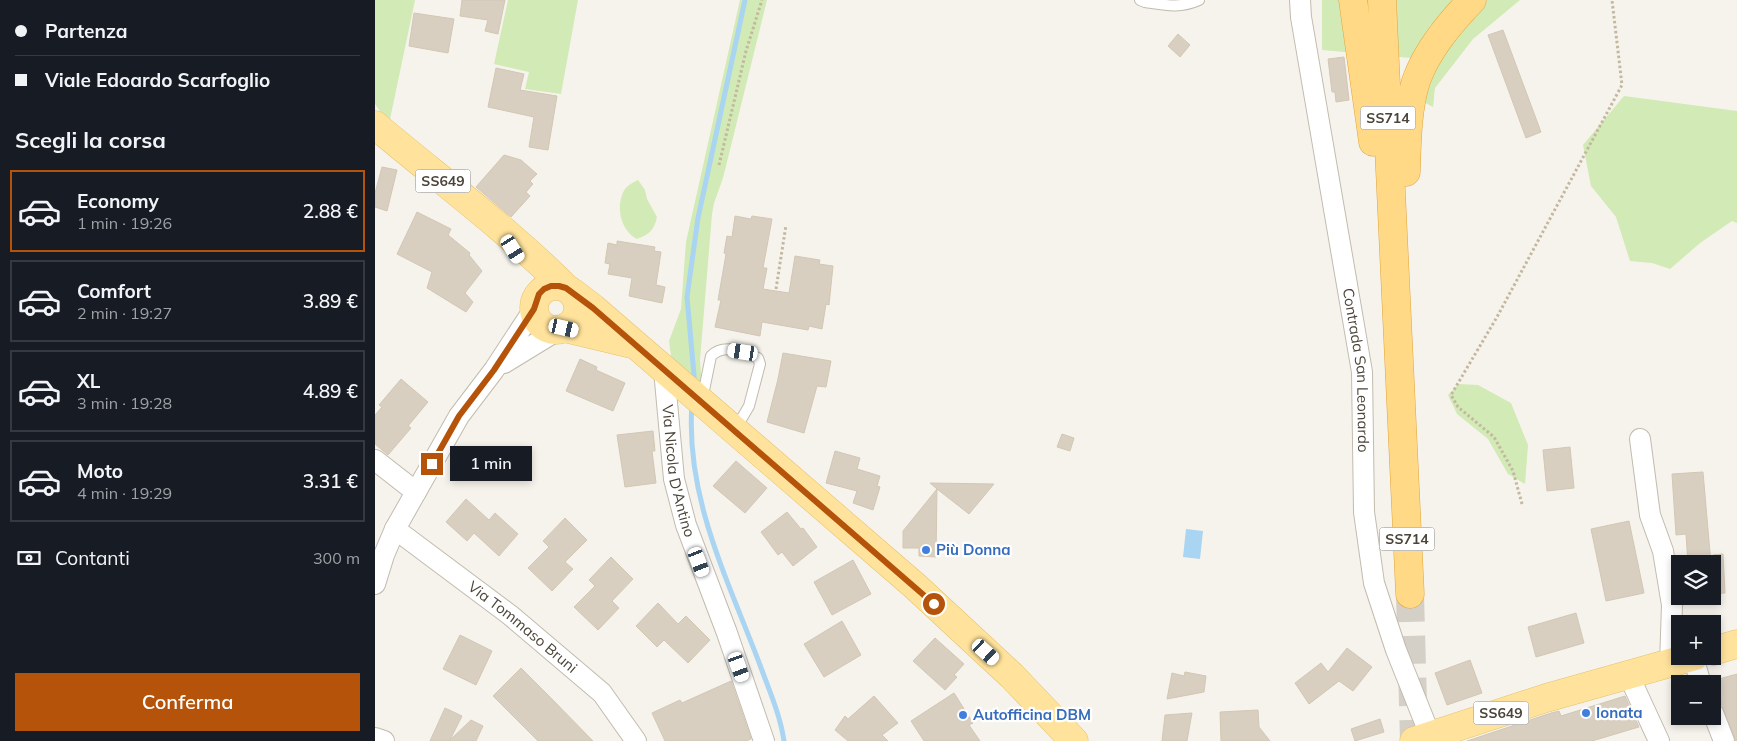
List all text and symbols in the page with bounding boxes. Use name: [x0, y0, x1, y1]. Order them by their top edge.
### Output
text: Partenza: [45, 19, 128, 43]
text: Viale Edoardo Scarfoglio: [45, 68, 270, 92]
road number: SS714: [1361, 106, 1415, 130]
text: Scegli la corsa: [15, 126, 166, 154]
road number: SS649: [415, 170, 471, 192]
icon: car: [17, 189, 62, 234]
text: Economy: [77, 189, 159, 213]
text: 2.88 €: [303, 199, 358, 223]
text: 1 min · 19:26: [77, 213, 172, 233]
car: [498, 232, 527, 266]
icon: car: [17, 279, 62, 324]
text: Comfort: [77, 279, 151, 303]
street label: Contrada San Leonardo: [1339, 287, 1373, 453]
text: 3.89 €: [303, 289, 358, 313]
text: 2 min · 19:27: [77, 303, 172, 323]
car: [547, 317, 580, 339]
car: [727, 342, 758, 362]
icon: car: [17, 369, 62, 414]
text: XL: [77, 369, 100, 393]
text: 4.89 €: [303, 379, 358, 403]
text: 3 min · 19:28: [77, 393, 172, 413]
street label: Via Nicola D'Antino: [658, 404, 700, 540]
callout: 1 min: [449, 446, 532, 482]
route end: [421, 453, 443, 475]
text: 1 min: [470, 453, 512, 473]
icon: car: [17, 459, 62, 504]
text: Moto: [77, 459, 123, 483]
text: 3.31 €: [303, 469, 358, 493]
text: 4 min · 19:29: [77, 483, 172, 503]
road number: SS714: [1379, 528, 1435, 550]
place label: Più Donna: [936, 540, 1011, 559]
icon: cash: [15, 544, 43, 572]
marker: Più Donna: [920, 544, 932, 556]
car: [686, 545, 711, 579]
text: Contanti: [55, 546, 130, 570]
text: 300 m: [313, 548, 360, 568]
map controls: [1671, 555, 1721, 725]
button: layers: [1671, 555, 1721, 605]
street label: Via Tommaso Bruni: [464, 577, 581, 677]
route start: [923, 593, 945, 615]
button: +: [1671, 615, 1721, 665]
car: [969, 636, 1002, 668]
car: [726, 650, 751, 684]
button: Conferma: [15, 673, 360, 731]
button: −: [1671, 675, 1721, 725]
road number: SS649: [1473, 701, 1529, 724]
place label: Ionata: [1596, 703, 1642, 722]
place label: Autofficina DBM: [973, 705, 1091, 724]
marker: Ionata: [1580, 707, 1592, 719]
marker: Autofficina DBM: [957, 709, 969, 721]

